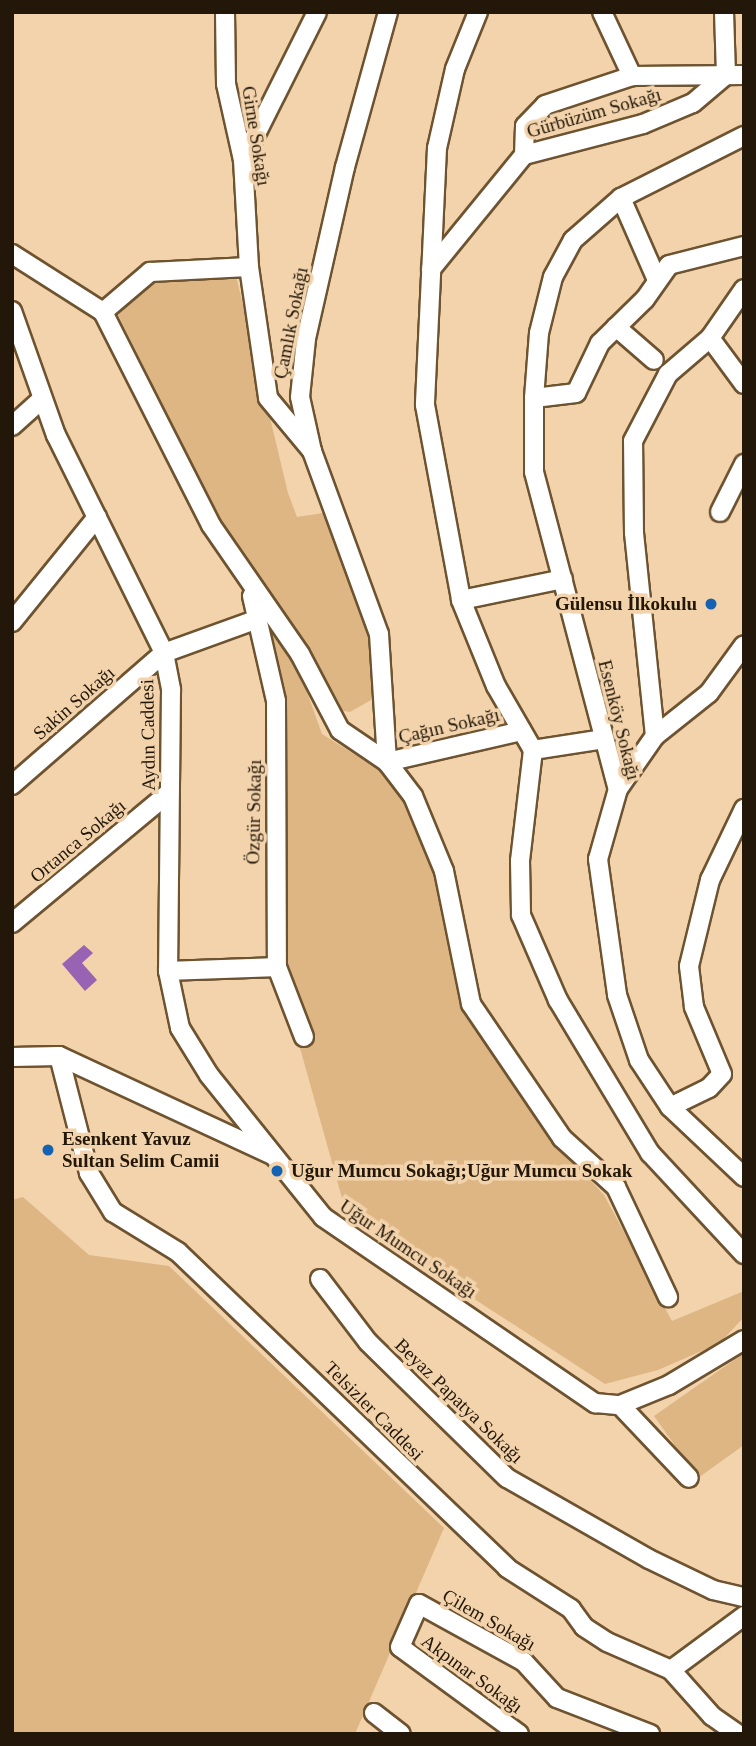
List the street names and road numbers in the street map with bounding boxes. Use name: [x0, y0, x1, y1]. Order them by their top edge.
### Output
street label: Gürbüzüm Sokağı: [524, 83, 664, 143]
street label: Girne Sokağı: [237, 84, 275, 188]
street label: Çamlık Sokağı: [269, 265, 313, 381]
street label: Esenköy Sokağı: [593, 658, 645, 782]
street label: Sakin Sokağı: [28, 661, 120, 745]
street label: Aydın Caddesi: [136, 679, 160, 791]
street label: Çağın Sokağı: [396, 703, 502, 749]
street label: Özgür Sokağı: [242, 759, 266, 865]
street label: Ortanca Sokağı: [26, 794, 130, 888]
street label: Uğur Mumcu Sokağı: [335, 1195, 481, 1303]
street label: Beyaz Papatya Sokağı: [390, 1334, 528, 1468]
street label: Telsizler Caddesi: [320, 1357, 428, 1465]
street label: Çilem Sokağı: [438, 1584, 540, 1656]
street label: Akpınar Sokağı: [417, 1630, 527, 1718]

